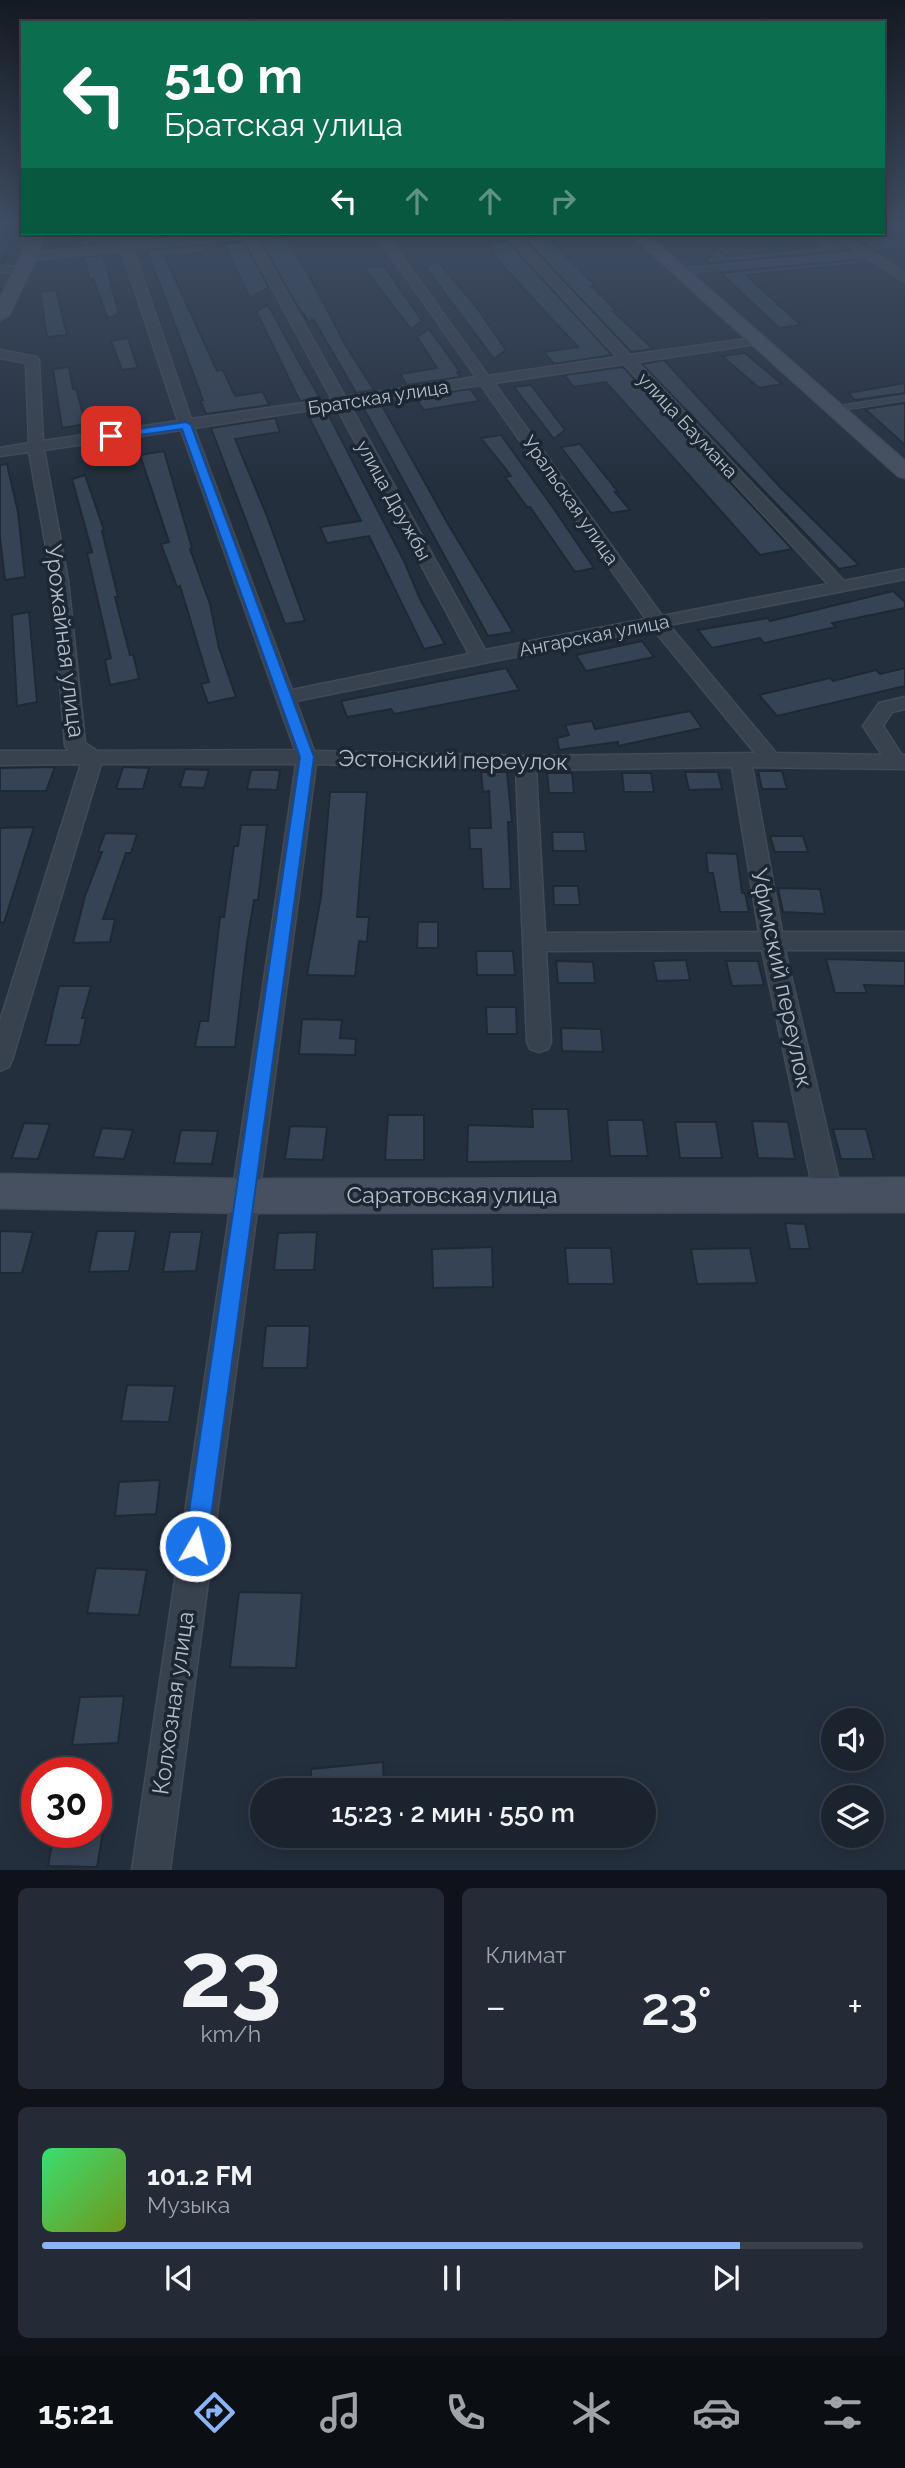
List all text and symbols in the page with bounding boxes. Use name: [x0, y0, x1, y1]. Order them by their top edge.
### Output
text: 510 m: [164, 47, 303, 104]
icon: left: [49, 49, 140, 140]
text: Братская улица: [164, 106, 403, 143]
icon: left: [325, 182, 363, 220]
icon: ahead: [398, 182, 436, 220]
icon: ahead: [471, 182, 509, 220]
icon: right: [544, 182, 582, 220]
street label: улица Баумана: [633, 368, 743, 482]
street label: Братская улица: [306, 375, 450, 419]
pin: [81, 406, 141, 466]
icon: arrive: [92, 417, 130, 455]
street label: Уральская улица: [518, 431, 624, 569]
street label: улица Дружбы: [352, 436, 436, 564]
street label: Урожайная улица: [40, 543, 91, 739]
street label: Ангарская улица: [517, 610, 671, 660]
street label: Эстонский переулок: [338, 744, 568, 775]
street label: Уфимский переулок: [746, 866, 819, 1090]
street label: Саратовская улица: [346, 1181, 558, 1208]
position arrow: [158, 1509, 232, 1583]
street label: Колхозная улица: [146, 1610, 199, 1796]
map controls: [821, 1708, 884, 1848]
button: sound: [821, 1708, 884, 1771]
speed limit sign: 30: [21, 1757, 112, 1848]
button: layers: [821, 1785, 884, 1848]
text: 15:23 · 2 мин · 550 m: [331, 1798, 575, 1828]
text: 23: [180, 1921, 282, 2028]
text: Климат: [486, 1941, 566, 1968]
text: 23°: [641, 1976, 712, 2037]
text: −: [486, 1984, 506, 2029]
text: +: [847, 1984, 863, 2029]
text: km/h: [200, 2020, 261, 2047]
text: 101.2 FM: [147, 2161, 253, 2191]
text: Музыка: [147, 2191, 230, 2218]
icon: previous: [160, 2259, 198, 2297]
icon: pause: [433, 2259, 471, 2297]
icon: next: [707, 2259, 745, 2297]
icon: directions: [190, 2388, 239, 2437]
icon: music: [316, 2388, 365, 2437]
icon: phone: [441, 2388, 490, 2437]
icon: climate: [567, 2388, 616, 2437]
icon: car: [692, 2388, 741, 2437]
icon: filters: [818, 2388, 867, 2437]
text: 15:21: [38, 2394, 114, 2431]

